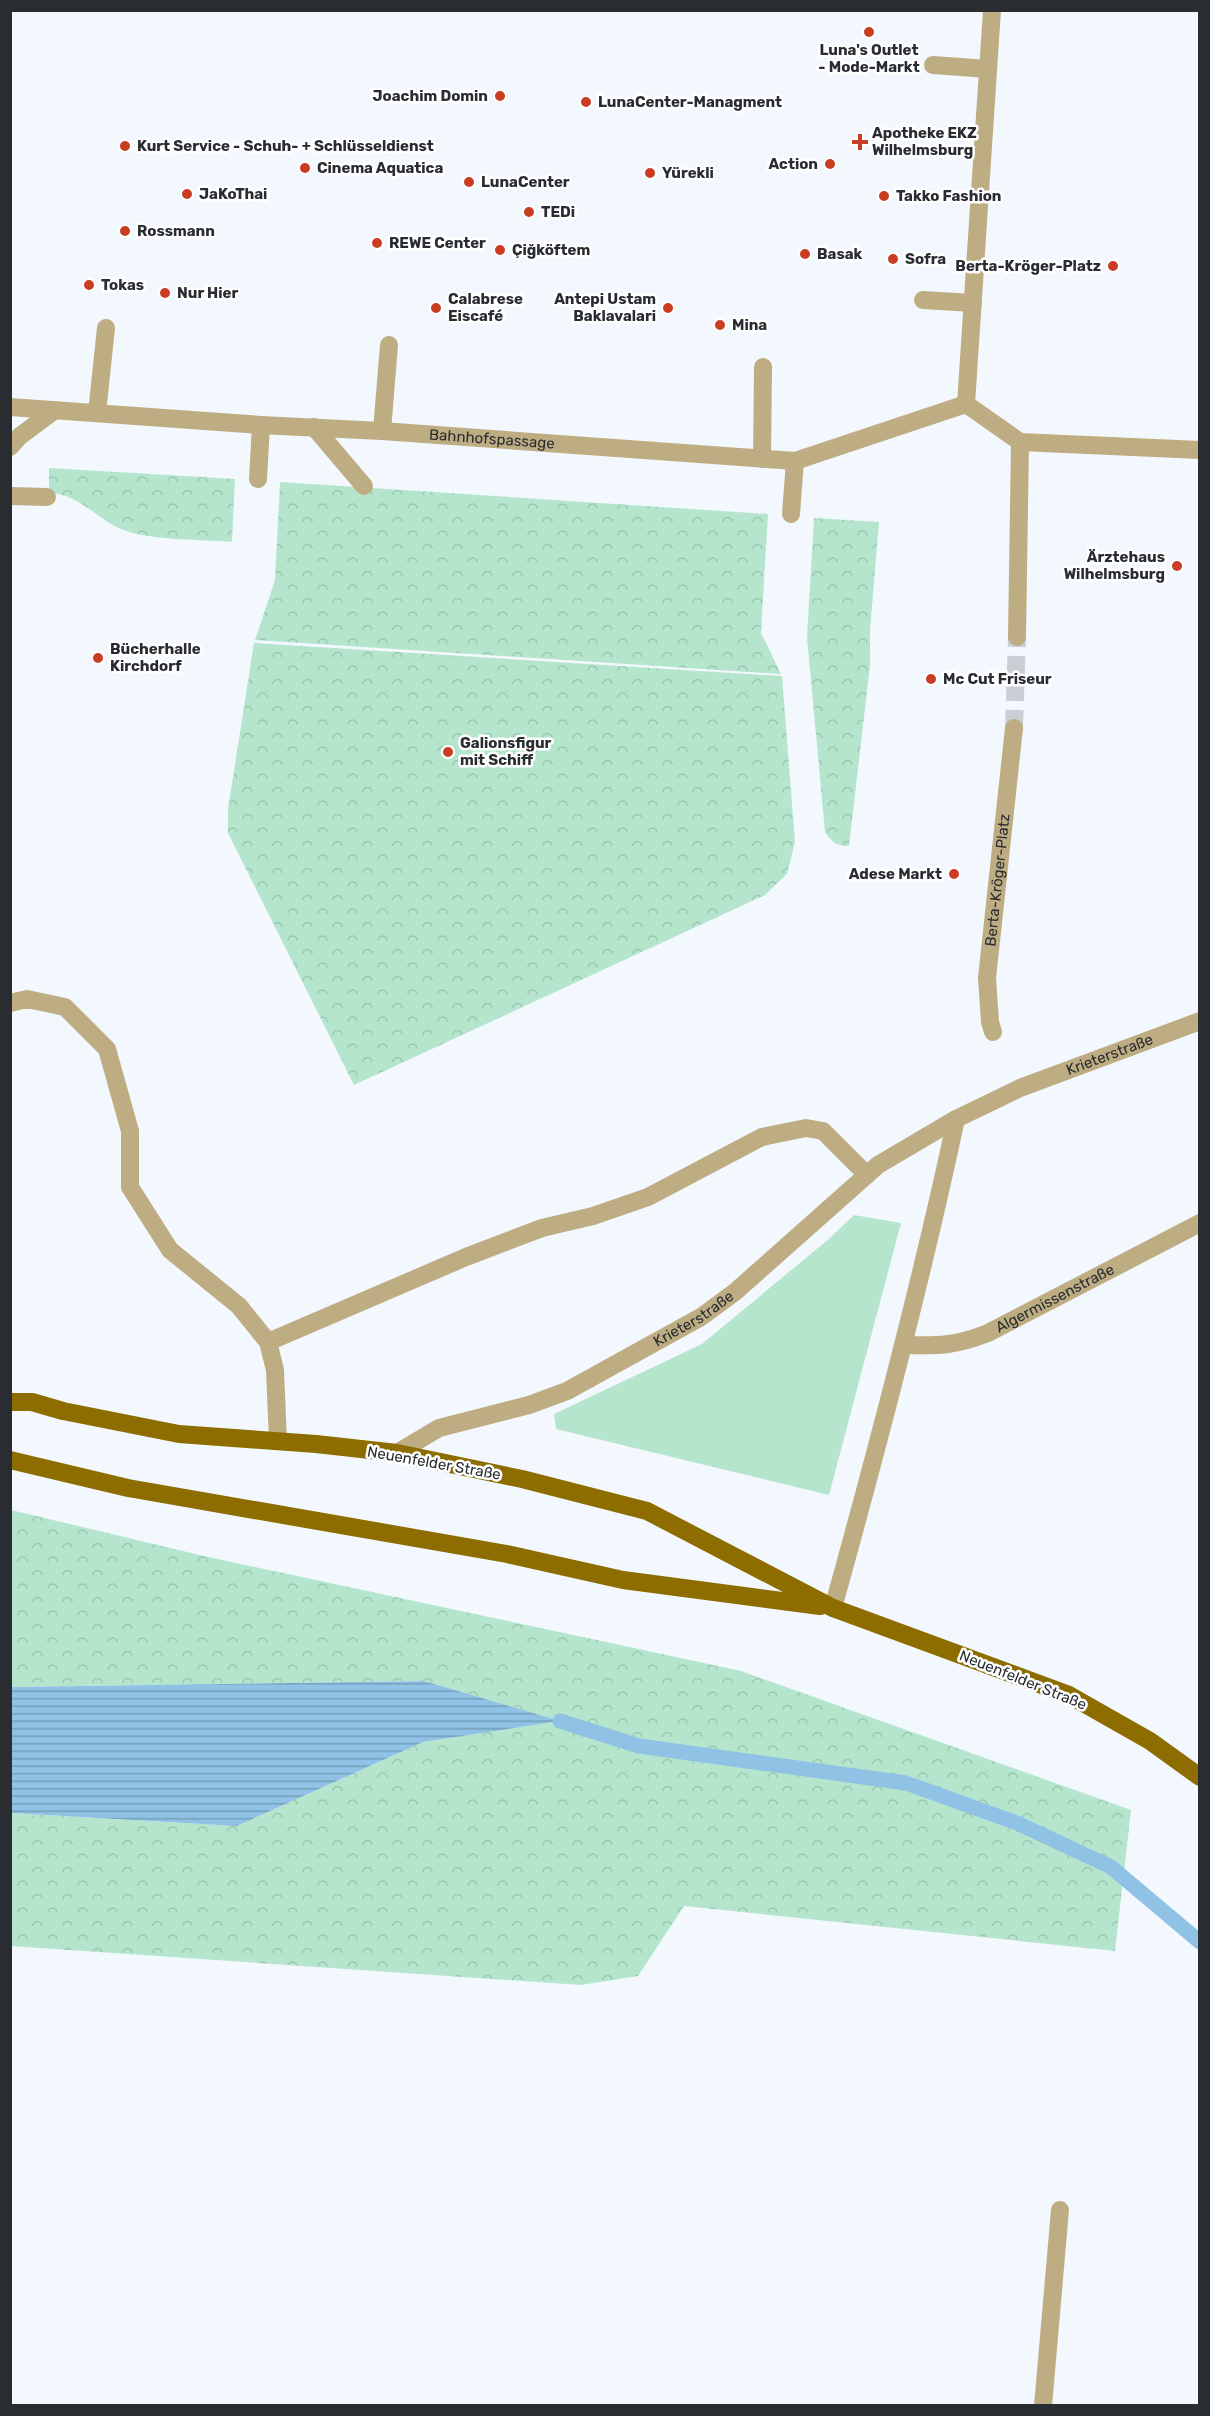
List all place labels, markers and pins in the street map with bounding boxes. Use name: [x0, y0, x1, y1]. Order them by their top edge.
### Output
marker: Luna's Outlet - Mode-Markt: [862, 25, 876, 39]
place label: Luna's Outlet - Mode-Markt: [818, 41, 920, 76]
place label: Joachim Domin: [373, 87, 488, 105]
marker: Joachim Domin: [493, 89, 507, 103]
place label: LunaCenter-Managment: [598, 93, 782, 111]
marker: LunaCenter-Managment: [579, 95, 593, 109]
place label: Apotheke EKZ Wilhelmsburg: [872, 124, 977, 159]
marker: Apotheke EKZ Wilhelmsburg: [853, 135, 867, 149]
place label: Kurt Service - Schuh- + Schlüsseldienst: [137, 137, 434, 155]
marker: Kurt Service - Schuh- + Schlüsseldienst: [118, 139, 132, 153]
place label: Action: [768, 155, 818, 173]
marker: Action: [823, 157, 837, 171]
place label: Cinema Aquatica: [317, 159, 443, 177]
marker: Cinema Aquatica: [298, 161, 312, 175]
place label: Yürekli: [662, 164, 714, 182]
marker: Yürekli: [643, 166, 657, 180]
place label: LunaCenter: [481, 173, 570, 191]
marker: LunaCenter: [462, 175, 476, 189]
place label: JaKoThai: [199, 185, 267, 203]
marker: JaKoThai: [180, 187, 194, 201]
place label: Takko Fashion: [896, 187, 1002, 205]
marker: Takko Fashion: [877, 189, 891, 203]
place label: TEDi: [541, 203, 575, 221]
marker: TEDi: [522, 205, 536, 219]
place label: Rossmann: [137, 222, 215, 240]
marker: Rossmann: [118, 224, 132, 238]
place label: REWE Center: [389, 234, 486, 252]
marker: REWE Center: [370, 236, 384, 250]
place label: Çiğköftem: [512, 241, 590, 259]
marker: Çiğköftem: [493, 243, 507, 257]
place label: Basak: [817, 245, 863, 263]
marker: Basak: [798, 247, 812, 261]
place label: Sofra: [905, 250, 946, 268]
marker: Sofra: [886, 252, 900, 266]
place label: Berta-Kröger-Platz: [955, 257, 1101, 275]
marker: Berta-Kröger-Platz: [1106, 259, 1120, 273]
place label: Tokas: [101, 276, 144, 294]
marker: Tokas: [82, 278, 96, 292]
place label: Nur Hier: [177, 284, 238, 302]
marker: Nur Hier: [158, 286, 172, 300]
place label: Calabrese Eiscafé: [448, 290, 523, 325]
place label: Antepi Ustam Baklavalari: [554, 290, 656, 325]
marker: Calabrese Eiscafé: [429, 301, 443, 315]
marker: Antepi Ustam Baklavalari: [661, 301, 675, 315]
place label: Mina: [732, 316, 767, 334]
marker: Mina: [713, 318, 727, 332]
place label: Ärztehaus Wilhelmsburg: [1064, 548, 1165, 583]
marker: Ärztehaus Wilhelmsburg: [1170, 559, 1184, 573]
place label: Bücherhalle Kirchdorf: [110, 640, 201, 675]
marker: Bücherhalle Kirchdorf: [91, 651, 105, 665]
place label: Mc Cut Friseur: [943, 670, 1052, 688]
marker: Mc Cut Friseur: [924, 672, 938, 686]
place label: Galionsfigur mit Schiff: [460, 734, 552, 769]
marker: Galionsfigur mit Schiff: [441, 745, 455, 759]
place label: Adese Markt: [849, 865, 942, 883]
marker: Adese Markt: [947, 867, 961, 881]

